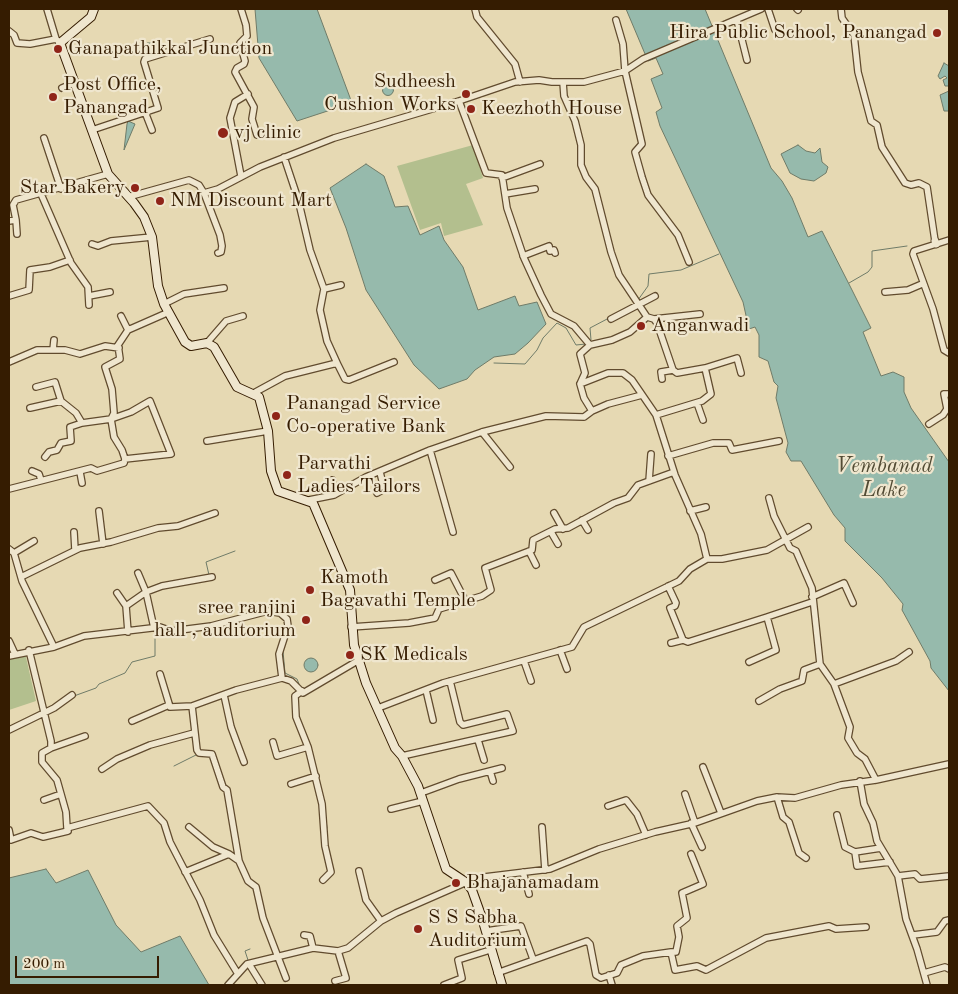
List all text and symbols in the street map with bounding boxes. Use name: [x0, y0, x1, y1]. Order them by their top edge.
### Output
place label: Hira Public School, Panangad: [669, 21, 927, 45]
marker: Hira Public School, Panangad: [931, 27, 943, 39]
place label: Ganapathikkal Junction: [68, 37, 272, 61]
marker: Ganapathikkal Junction: [52, 43, 64, 55]
place label: Sudheesh Cushion Works: [324, 70, 456, 117]
place label: Post Office, Panangad: [63, 73, 161, 120]
marker: Sudheesh Cushion Works: [460, 88, 472, 100]
marker: Post Office, Panangad: [47, 91, 59, 103]
place label: Keezhoth House: [481, 97, 622, 121]
marker: Keezhoth House: [465, 103, 477, 115]
place label: vj clinic: [234, 121, 301, 145]
marker: vj clinic: [216, 126, 230, 140]
place label: Star Bakery: [20, 176, 125, 200]
marker: Star Bakery: [129, 182, 141, 194]
place label: NM Discount Mart: [170, 189, 332, 213]
marker: NM Discount Mart: [154, 195, 166, 207]
place label: Anganwadi: [651, 314, 749, 338]
marker: Anganwadi: [635, 320, 647, 332]
place label: Panangad Service Co-operative Bank: [286, 392, 446, 439]
marker: Panangad Service Co-operative Bank: [270, 410, 282, 422]
place label: Parvathi Ladies Tailors: [297, 452, 420, 499]
water label: Vembanad Lake: [835, 453, 933, 503]
marker: Parvathi Ladies Tailors: [281, 469, 293, 481]
place label: Kamoth Bagavathi Temple: [320, 566, 475, 613]
marker: Kamoth Bagavathi Temple: [304, 584, 316, 596]
place label: sree ranjini hall , auditorium: [154, 596, 296, 643]
marker: sree ranjini hall , auditorium: [300, 614, 312, 626]
place label: SK Medicals: [360, 643, 468, 667]
marker: SK Medicals: [344, 649, 356, 661]
place label: Bhajanamadam: [466, 871, 599, 895]
marker: Bhajanamadam: [450, 877, 462, 889]
place label: S S Sabha Auditorium: [428, 906, 527, 953]
marker: S S Sabha Auditorium: [412, 923, 424, 935]
scale bar: [18, 946, 161, 978]
text: 200 m: [23, 957, 65, 972]

